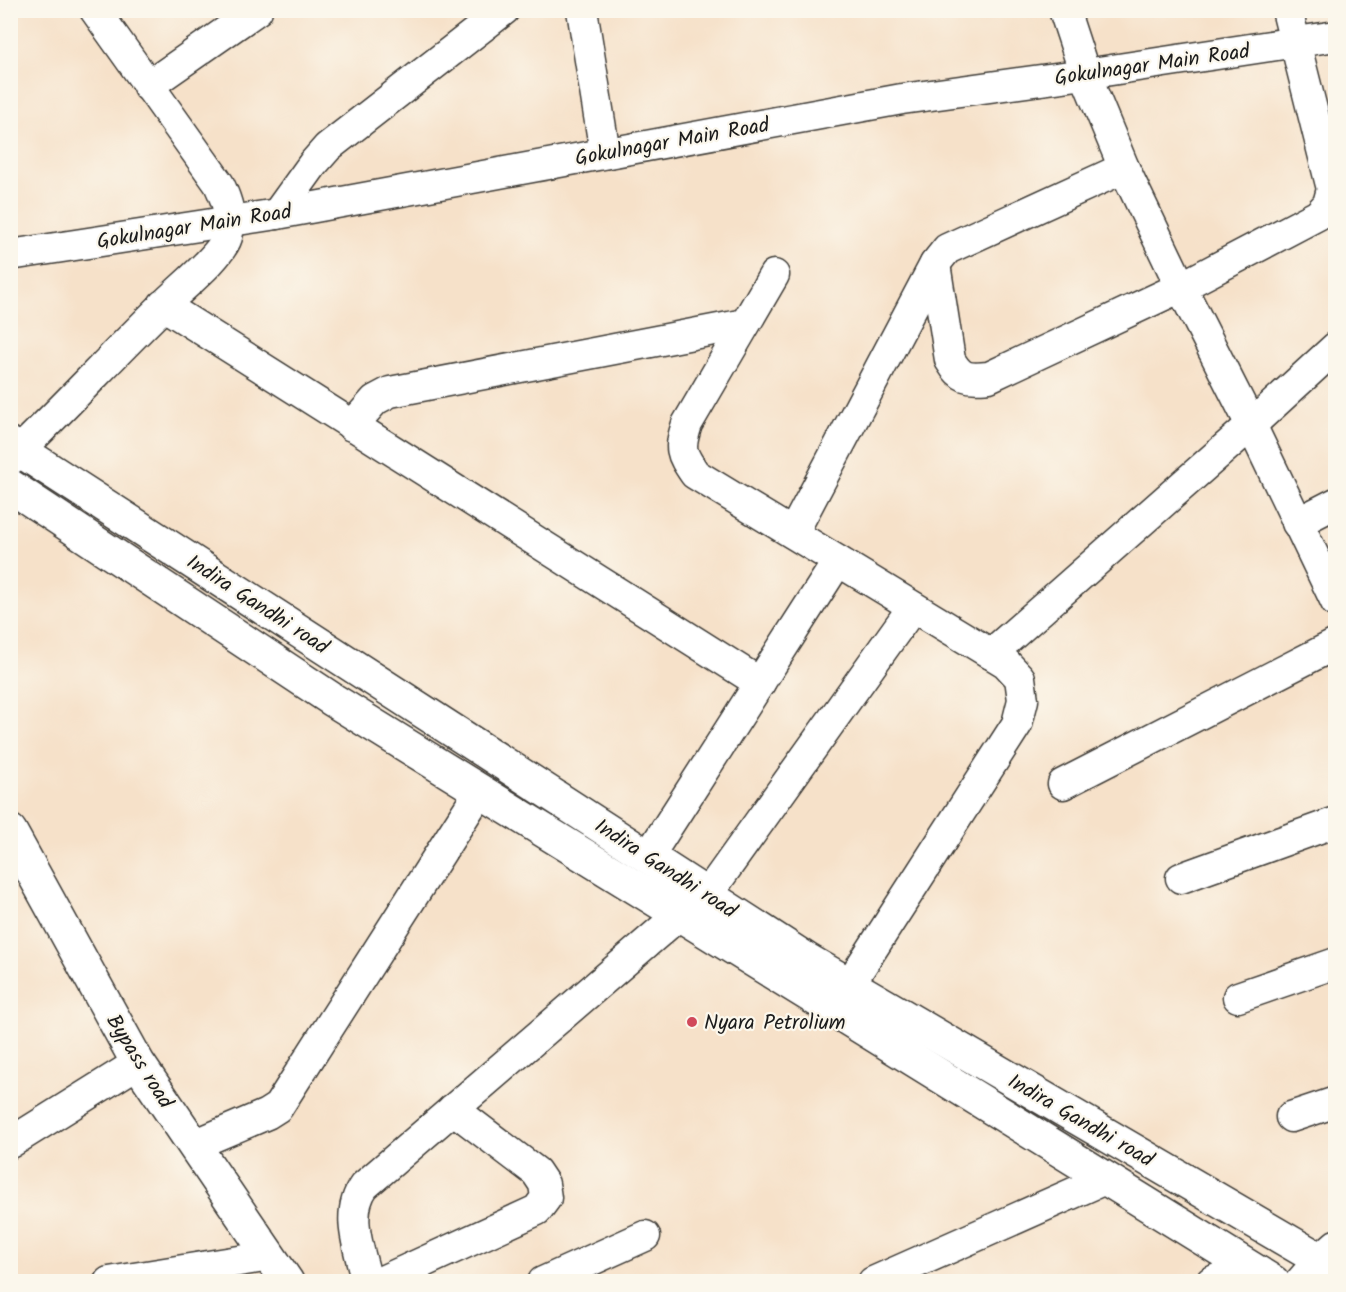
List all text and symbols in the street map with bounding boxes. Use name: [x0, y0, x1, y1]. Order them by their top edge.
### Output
street label: Gokulnagar Main Road: [1052, 35, 1252, 96]
street label: Gokulnagar Main Road: [572, 109, 773, 176]
street label: Gokulnagar Main Road: [94, 196, 295, 259]
street label: Indira Gandhi road: [179, 547, 335, 664]
street label: Indira Gandhi road: [587, 811, 743, 928]
place label: Nyara Petrolium: [704, 1007, 846, 1040]
street label: Bypass road: [97, 1008, 181, 1116]
marker: Nyara Petrolium: [685, 1015, 699, 1029]
street label: Indira Gandhi road: [1001, 1066, 1160, 1177]

